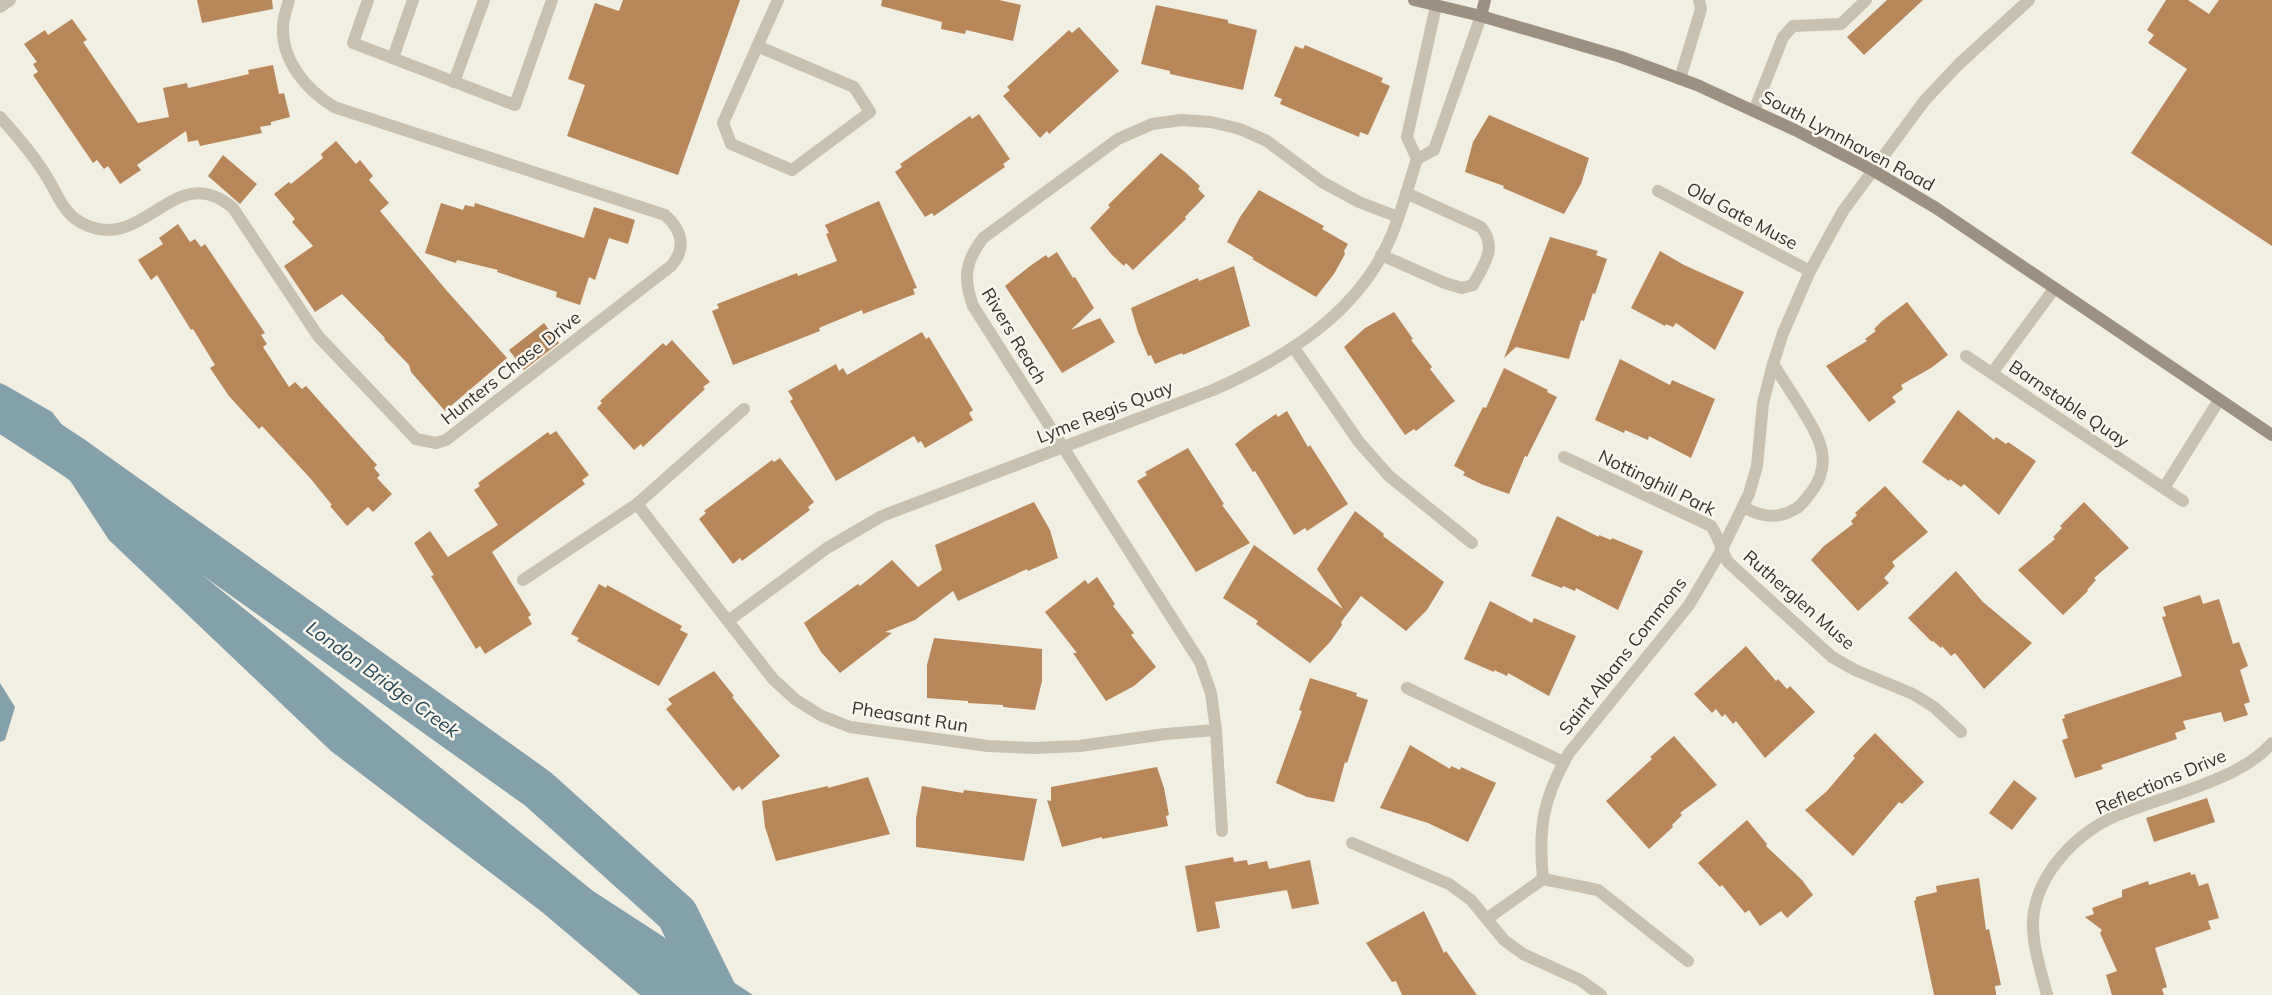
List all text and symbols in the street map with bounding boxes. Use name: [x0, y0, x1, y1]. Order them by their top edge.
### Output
street label: South Lynnhaven Road: [1758, 85, 1939, 196]
street label: Old Gate Muse: [1683, 177, 1802, 255]
street label: Rivers Reach: [977, 283, 1052, 388]
street label: Hunters Chase Drive: [436, 306, 585, 429]
street label: Barnstable Quay: [2005, 355, 2134, 453]
street label: Lyme Regis Quay: [1033, 375, 1177, 448]
street label: Nottinghill Park: [1595, 444, 1720, 521]
street label: Rutherglen Muse: [1739, 545, 1860, 654]
street label: Saint Albans Commons: [1554, 572, 1692, 739]
water label: London Bridge Creek: [302, 615, 465, 743]
street label: Pheasant Run: [850, 696, 970, 737]
street label: Reflections Drive: [2092, 744, 2230, 819]

